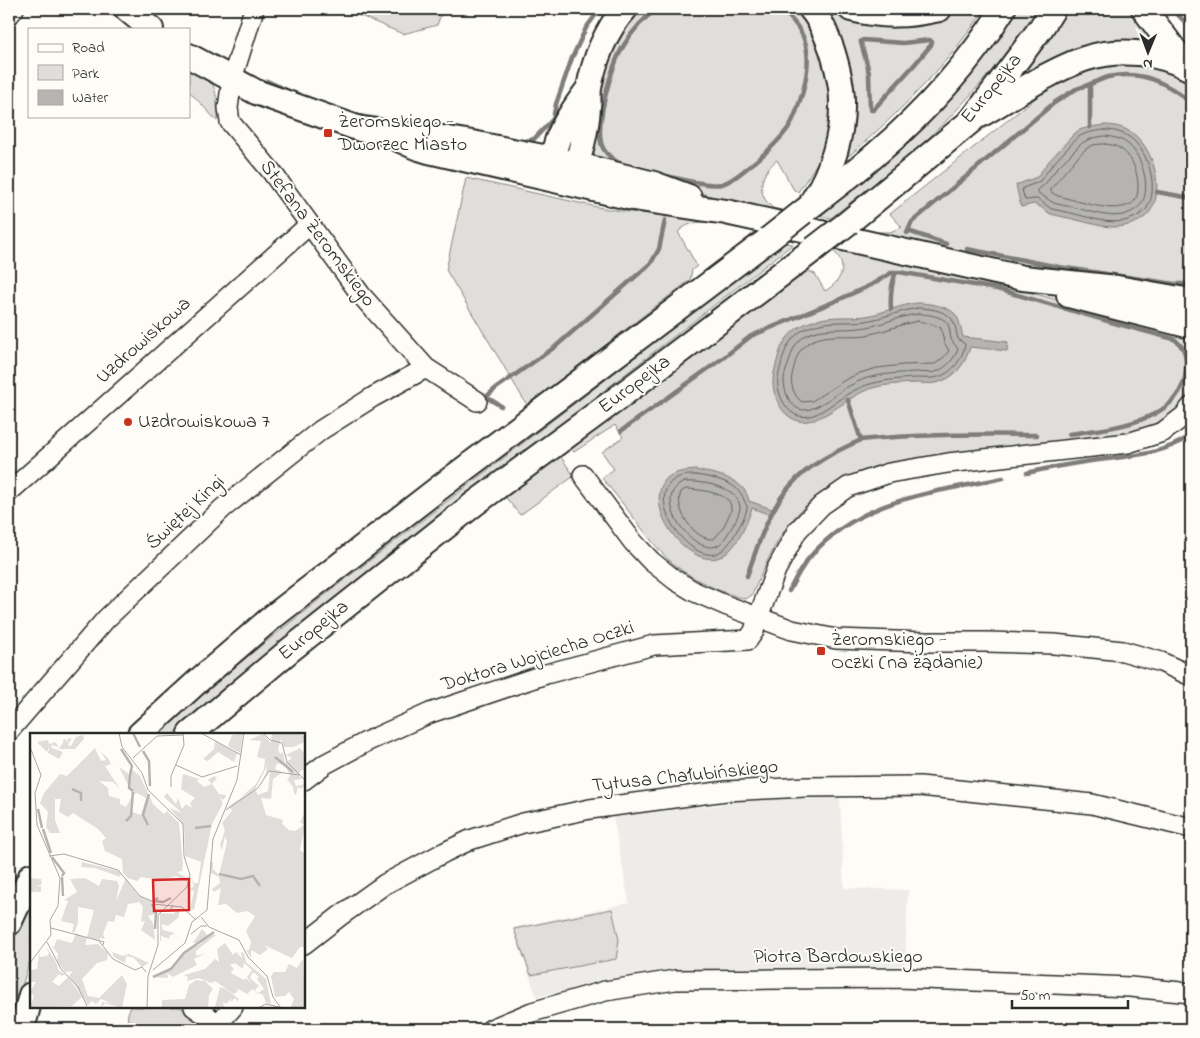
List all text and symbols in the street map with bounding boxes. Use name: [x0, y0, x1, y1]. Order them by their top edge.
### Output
legend: [28, 28, 190, 118]
north arrow: [1122, 28, 1172, 78]
text: Road: [72, 37, 105, 59]
street label: Europejka: [954, 47, 1030, 131]
text: N: [1143, 53, 1153, 74]
text: Park: [72, 63, 100, 85]
text: Water: [72, 87, 108, 109]
place label: Żeromskiego - Dworzec Miasto: [337, 108, 467, 160]
marker: Żeromskiego - Dworzec Miasto: [322, 127, 334, 139]
street label: Stefana Żeromskiego: [251, 154, 382, 314]
street label: Uzdrowiskowa: [90, 290, 198, 392]
street label: Europejka: [593, 348, 677, 422]
place label: Uzdrowiskowa 7: [138, 408, 270, 437]
marker: Uzdrowiskowa 7: [122, 416, 134, 428]
street label: Świętej Kingi: [140, 469, 233, 558]
street label: Europejka: [272, 593, 356, 669]
street label: Doktora Wojciecha Oczki: [437, 614, 638, 700]
place label: Żeromskiego - Oczki (na żądanie): [831, 626, 983, 678]
marker: Żeromskiego - Oczki (na żądanie): [815, 645, 827, 657]
inset map: [30, 733, 305, 1008]
street label: Tytusa Chałubińskiego: [590, 753, 780, 802]
street label: Piotra Bardowskiego: [753, 943, 923, 973]
scale bar: [1012, 978, 1129, 1010]
text: 50 m: [1020, 985, 1051, 1007]

